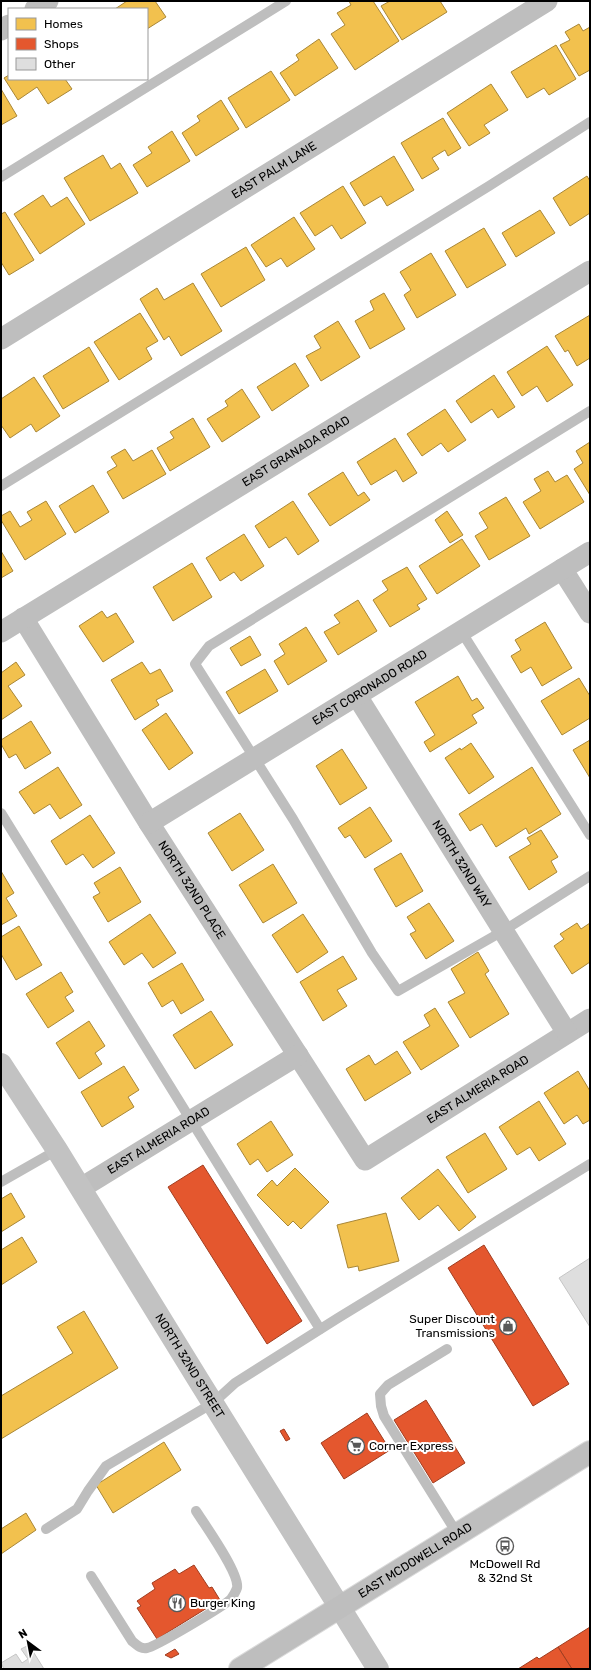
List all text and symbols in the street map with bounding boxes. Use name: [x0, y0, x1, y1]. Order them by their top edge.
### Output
legend: [8, 8, 148, 80]
text: Homes: [44, 17, 83, 31]
text: Shops: [44, 37, 79, 51]
text: Other: [44, 57, 76, 71]
street label: EAST PALM LANE: [229, 139, 319, 202]
street label: EAST GRANADA ROAD: [240, 413, 352, 489]
street label: EAST CORONADO ROAD: [310, 647, 430, 728]
street label: NORTH 32ND WAY: [429, 818, 494, 911]
street label: NORTH 32ND PLACE: [155, 838, 229, 942]
street label: EAST ALMERIA ROAD: [424, 1052, 531, 1126]
street label: EAST ALMERIA ROAD: [105, 1104, 212, 1177]
street label: NORTH 32ND STREET: [152, 1311, 227, 1421]
place label: Super Discount Transmissions: [409, 1312, 495, 1340]
shop icon: Super Discount Transmissions: [498, 1316, 518, 1336]
supermarket icon: Corner Express: [346, 1436, 366, 1456]
place label: Corner Express: [369, 1439, 454, 1453]
street label: EAST MCDOWELL ROAD: [356, 1520, 475, 1601]
bus stop icon: McDowell Rd & 32nd St: [495, 1536, 515, 1556]
place label: McDowell Rd & 32nd St: [469, 1557, 541, 1585]
restaurant icon: Burger King: [167, 1593, 187, 1613]
place label: Burger King: [190, 1596, 255, 1610]
north arrow: [8, 1622, 48, 1662]
text: N: [16, 1626, 30, 1642]

